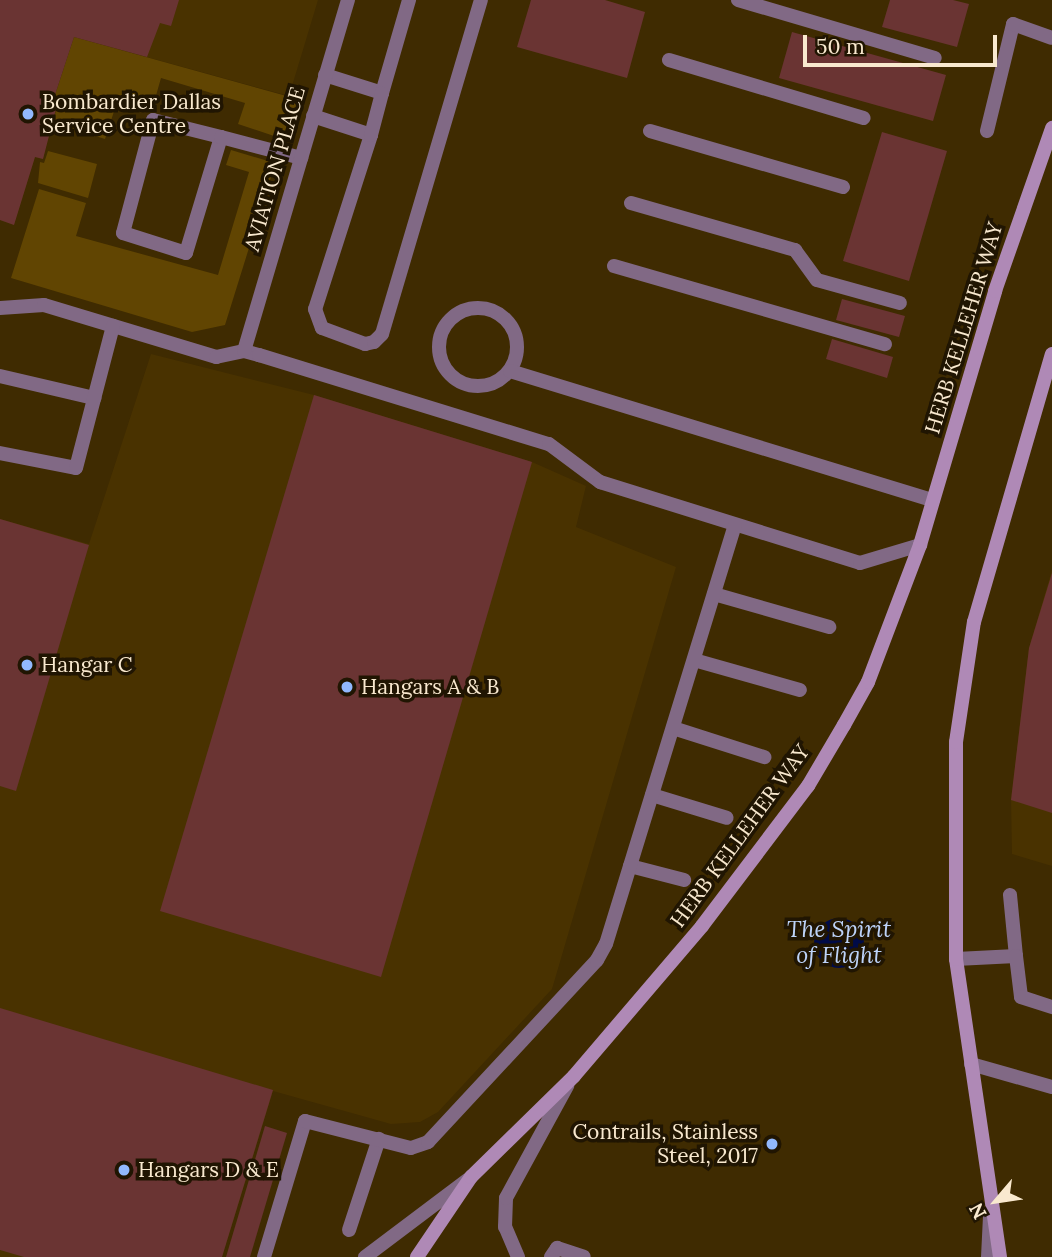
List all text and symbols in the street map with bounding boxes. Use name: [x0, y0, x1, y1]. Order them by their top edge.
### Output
scale bar: [807, 21, 1001, 65]
text: 50 m: [816, 33, 865, 60]
street label: AVIATION PLACE: [239, 84, 311, 254]
place label: Bombardier Dallas Service Centre: [42, 89, 221, 139]
marker: Bombardier Dallas Service Centre: [20, 106, 36, 122]
street label: HERB KELLEHER WAY: [920, 219, 1008, 437]
place label: Hangar C: [41, 652, 133, 678]
marker: Hangar C: [19, 657, 35, 673]
place label: Hangars A & B: [361, 674, 499, 700]
marker: Hangars A & B: [339, 679, 355, 695]
street label: HERB KELLEHER WAY: [665, 740, 815, 932]
water label: The Spirit of Flight: [787, 915, 891, 969]
place label: Contrails, Stainless Steel, 2017: [572, 1119, 758, 1169]
marker: Contrails, Stainless Steel, 2017: [764, 1136, 780, 1152]
place label: Hangars D & E: [138, 1157, 279, 1183]
marker: Hangars D & E: [116, 1162, 132, 1178]
north arrow: [961, 1166, 1031, 1236]
text: N: [964, 1199, 992, 1223]

